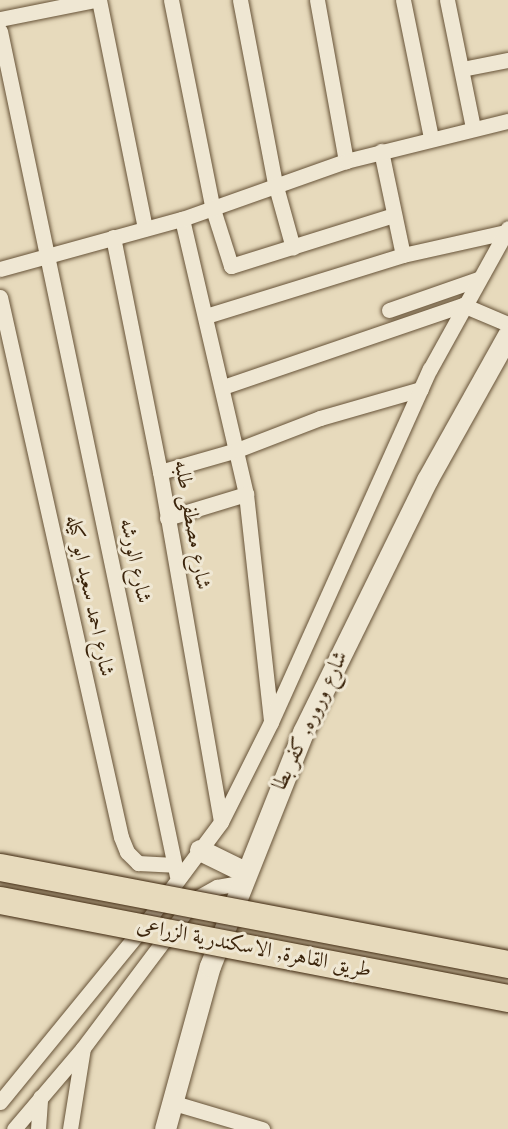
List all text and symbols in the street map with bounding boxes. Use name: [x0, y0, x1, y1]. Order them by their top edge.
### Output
street label: شارع مصطفى طلبه: [167, 458, 215, 592]
street label: شارع احمد سعيد ابو كيله: [60, 513, 118, 679]
street label: شارع الورشه: [113, 516, 155, 606]
street label: شارع وروره, كفر بطا: [268, 647, 354, 795]
street label: طريق القاهرة, الاسكندرية الزراعى: [135, 914, 373, 984]

